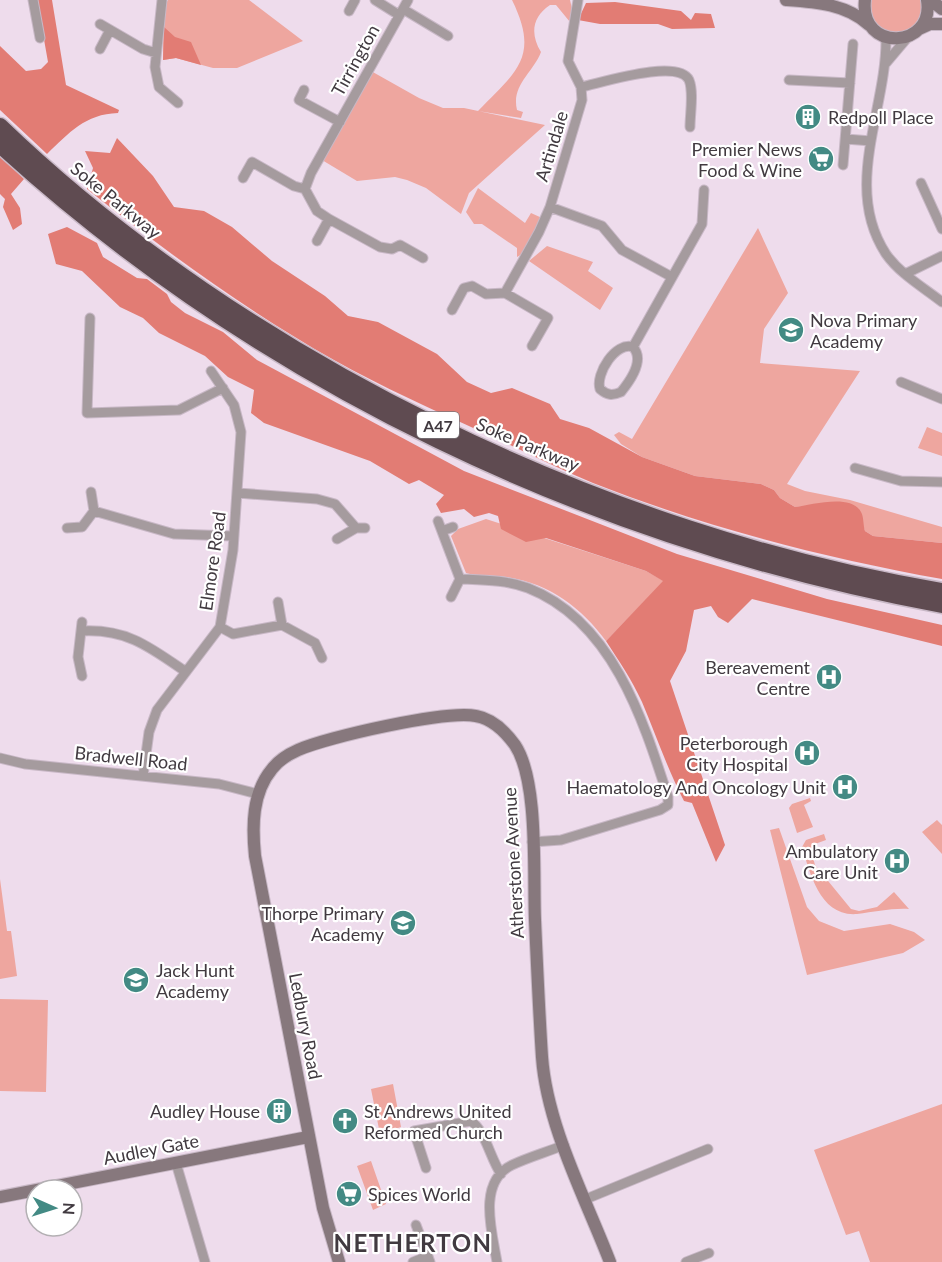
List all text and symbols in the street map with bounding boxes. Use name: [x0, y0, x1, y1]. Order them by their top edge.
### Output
street label: Tirrington: [326, 20, 384, 100]
building icon: Redpoll Place: [793, 102, 823, 132]
place label: Redpoll Place: [828, 106, 934, 128]
street label: Artindale: [530, 108, 572, 184]
place label: Premier News Food & Wine: [692, 138, 802, 181]
supermarket icon: Premier News Food & Wine: [806, 144, 836, 174]
street label: Soke Parkway: [66, 157, 166, 244]
place label: Nova Primary Academy: [810, 309, 918, 352]
school or university icon: Nova Primary Academy: [776, 315, 806, 345]
road number: A47: [417, 412, 459, 438]
street label: Soke Parkway: [473, 412, 584, 476]
street label: Elmore Road: [194, 510, 230, 612]
place label: Bereavement Centre: [705, 656, 811, 699]
hospital icon: Bereavement Centre: [814, 662, 844, 692]
place label: Peterborough City Hospital: [680, 732, 788, 775]
hospital icon: Peterborough City Hospital: [792, 738, 822, 768]
street label: Bradwell Road: [73, 741, 189, 775]
hospital icon: Haematology And Oncology Unit: [830, 772, 860, 802]
place label: Haematology And Oncology Unit: [566, 776, 827, 798]
street label: Atherstone Avenue: [498, 787, 528, 939]
place label: Ambulatory Care Unit: [785, 840, 879, 883]
hospital icon: Ambulatory Care Unit: [882, 846, 912, 876]
place label: Thorpe Primary Academy: [261, 902, 385, 945]
school or university icon: Thorpe Primary Academy: [388, 908, 418, 938]
place label: Jack Hunt Academy: [156, 959, 235, 1002]
school or university icon: Jack Hunt Academy: [121, 965, 151, 995]
street label: Ledbury Road: [285, 971, 327, 1081]
building icon: Audley House: [264, 1096, 294, 1126]
place label: Audley House: [150, 1100, 260, 1122]
place label: St Andrews United Reformed Church: [364, 1100, 511, 1143]
church icon: St Andrews United Reformed Church: [330, 1106, 360, 1136]
street label: Audley Gate: [101, 1129, 201, 1169]
north arrow: [24, 1178, 84, 1238]
supermarket icon: Spices World: [334, 1179, 364, 1209]
place label: Spices World: [368, 1183, 471, 1205]
text: N: [60, 1202, 79, 1215]
district label: NETHERTON: [333, 1228, 493, 1257]

